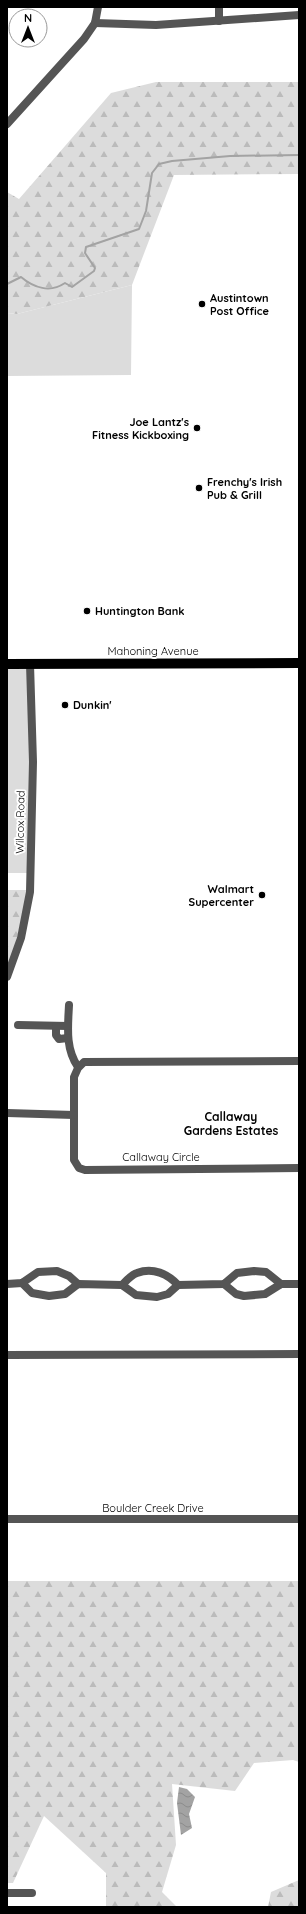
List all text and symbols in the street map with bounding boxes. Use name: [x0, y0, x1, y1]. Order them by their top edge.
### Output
north arrow: [8, 8, 48, 48]
text: N: [24, 11, 32, 25]
place label: Austintown Post Office: [210, 291, 270, 318]
marker: Austintown Post Office: [197, 299, 207, 309]
place label: Joe Lantz's Fitness Kickboxing: [92, 415, 189, 442]
marker: Joe Lantz's Fitness Kickboxing: [192, 423, 202, 433]
place label: Frenchy's Irish Pub & Grill: [207, 475, 282, 502]
marker: Frenchy's Irish Pub & Grill: [194, 483, 204, 493]
place label: Huntington Bank: [95, 604, 184, 618]
marker: Huntington Bank: [82, 606, 92, 616]
street label: Mahoning Avenue: [107, 644, 199, 658]
place label: Dunkin': [73, 698, 112, 712]
marker: Dunkin': [60, 700, 70, 710]
street label: Wilcox Road: [12, 790, 28, 854]
place label: Walmart Supercenter: [189, 882, 254, 909]
marker: Walmart Supercenter: [257, 890, 267, 900]
district label: Callaway Gardens Estates: [184, 1109, 279, 1138]
street label: Callaway Circle: [122, 1150, 200, 1164]
street label: Boulder Creek Drive: [102, 1501, 204, 1515]

